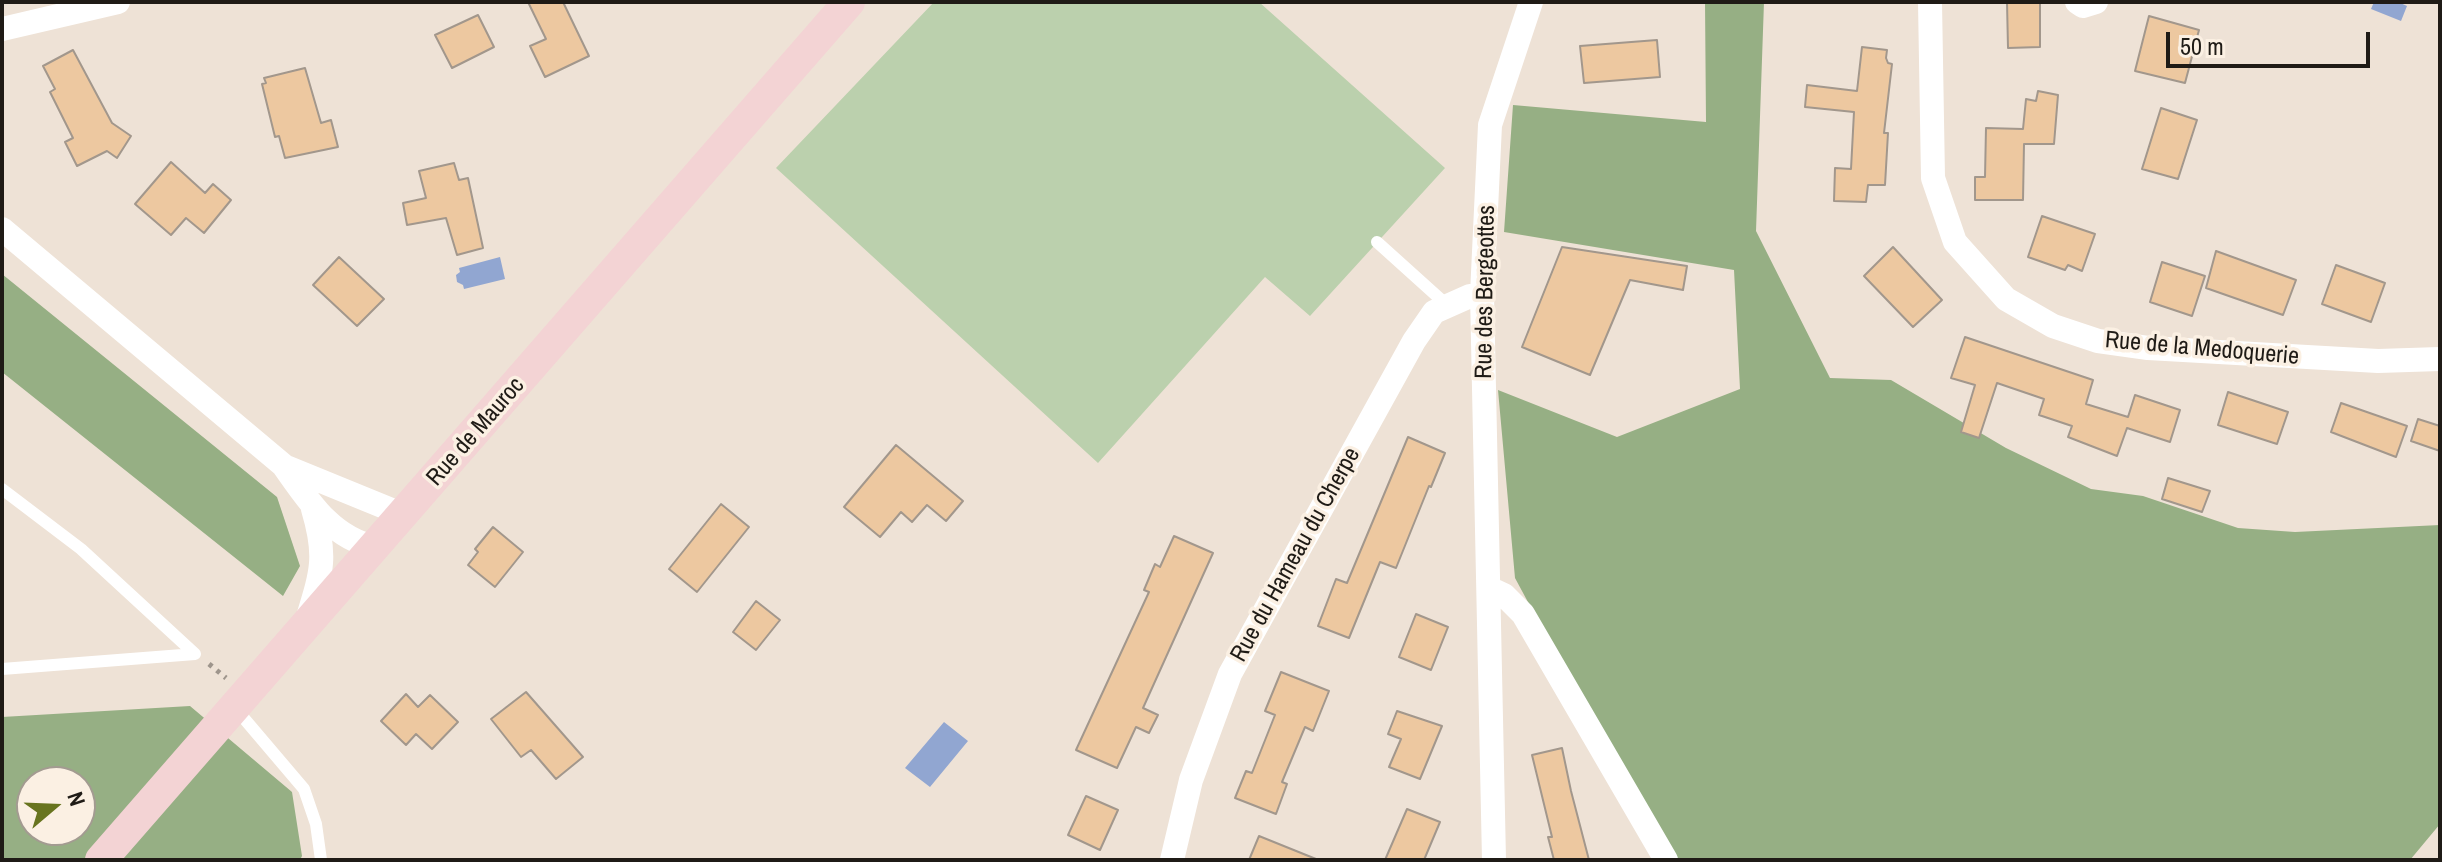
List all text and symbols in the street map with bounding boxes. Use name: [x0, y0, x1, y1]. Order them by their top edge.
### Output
scale bar: [2170, 16, 2374, 66]
text: 50 m: [2180, 30, 2224, 62]
street label: Rue des Bergeottes: [1470, 205, 1502, 379]
street label: Rue de la Medoquerie: [2104, 326, 2300, 372]
street label: Rue de Mauroc: [421, 372, 531, 492]
street label: Rue du Hameau du Cherpe: [1225, 443, 1367, 667]
north arrow: [16, 766, 96, 846]
text: N: [60, 788, 93, 810]

